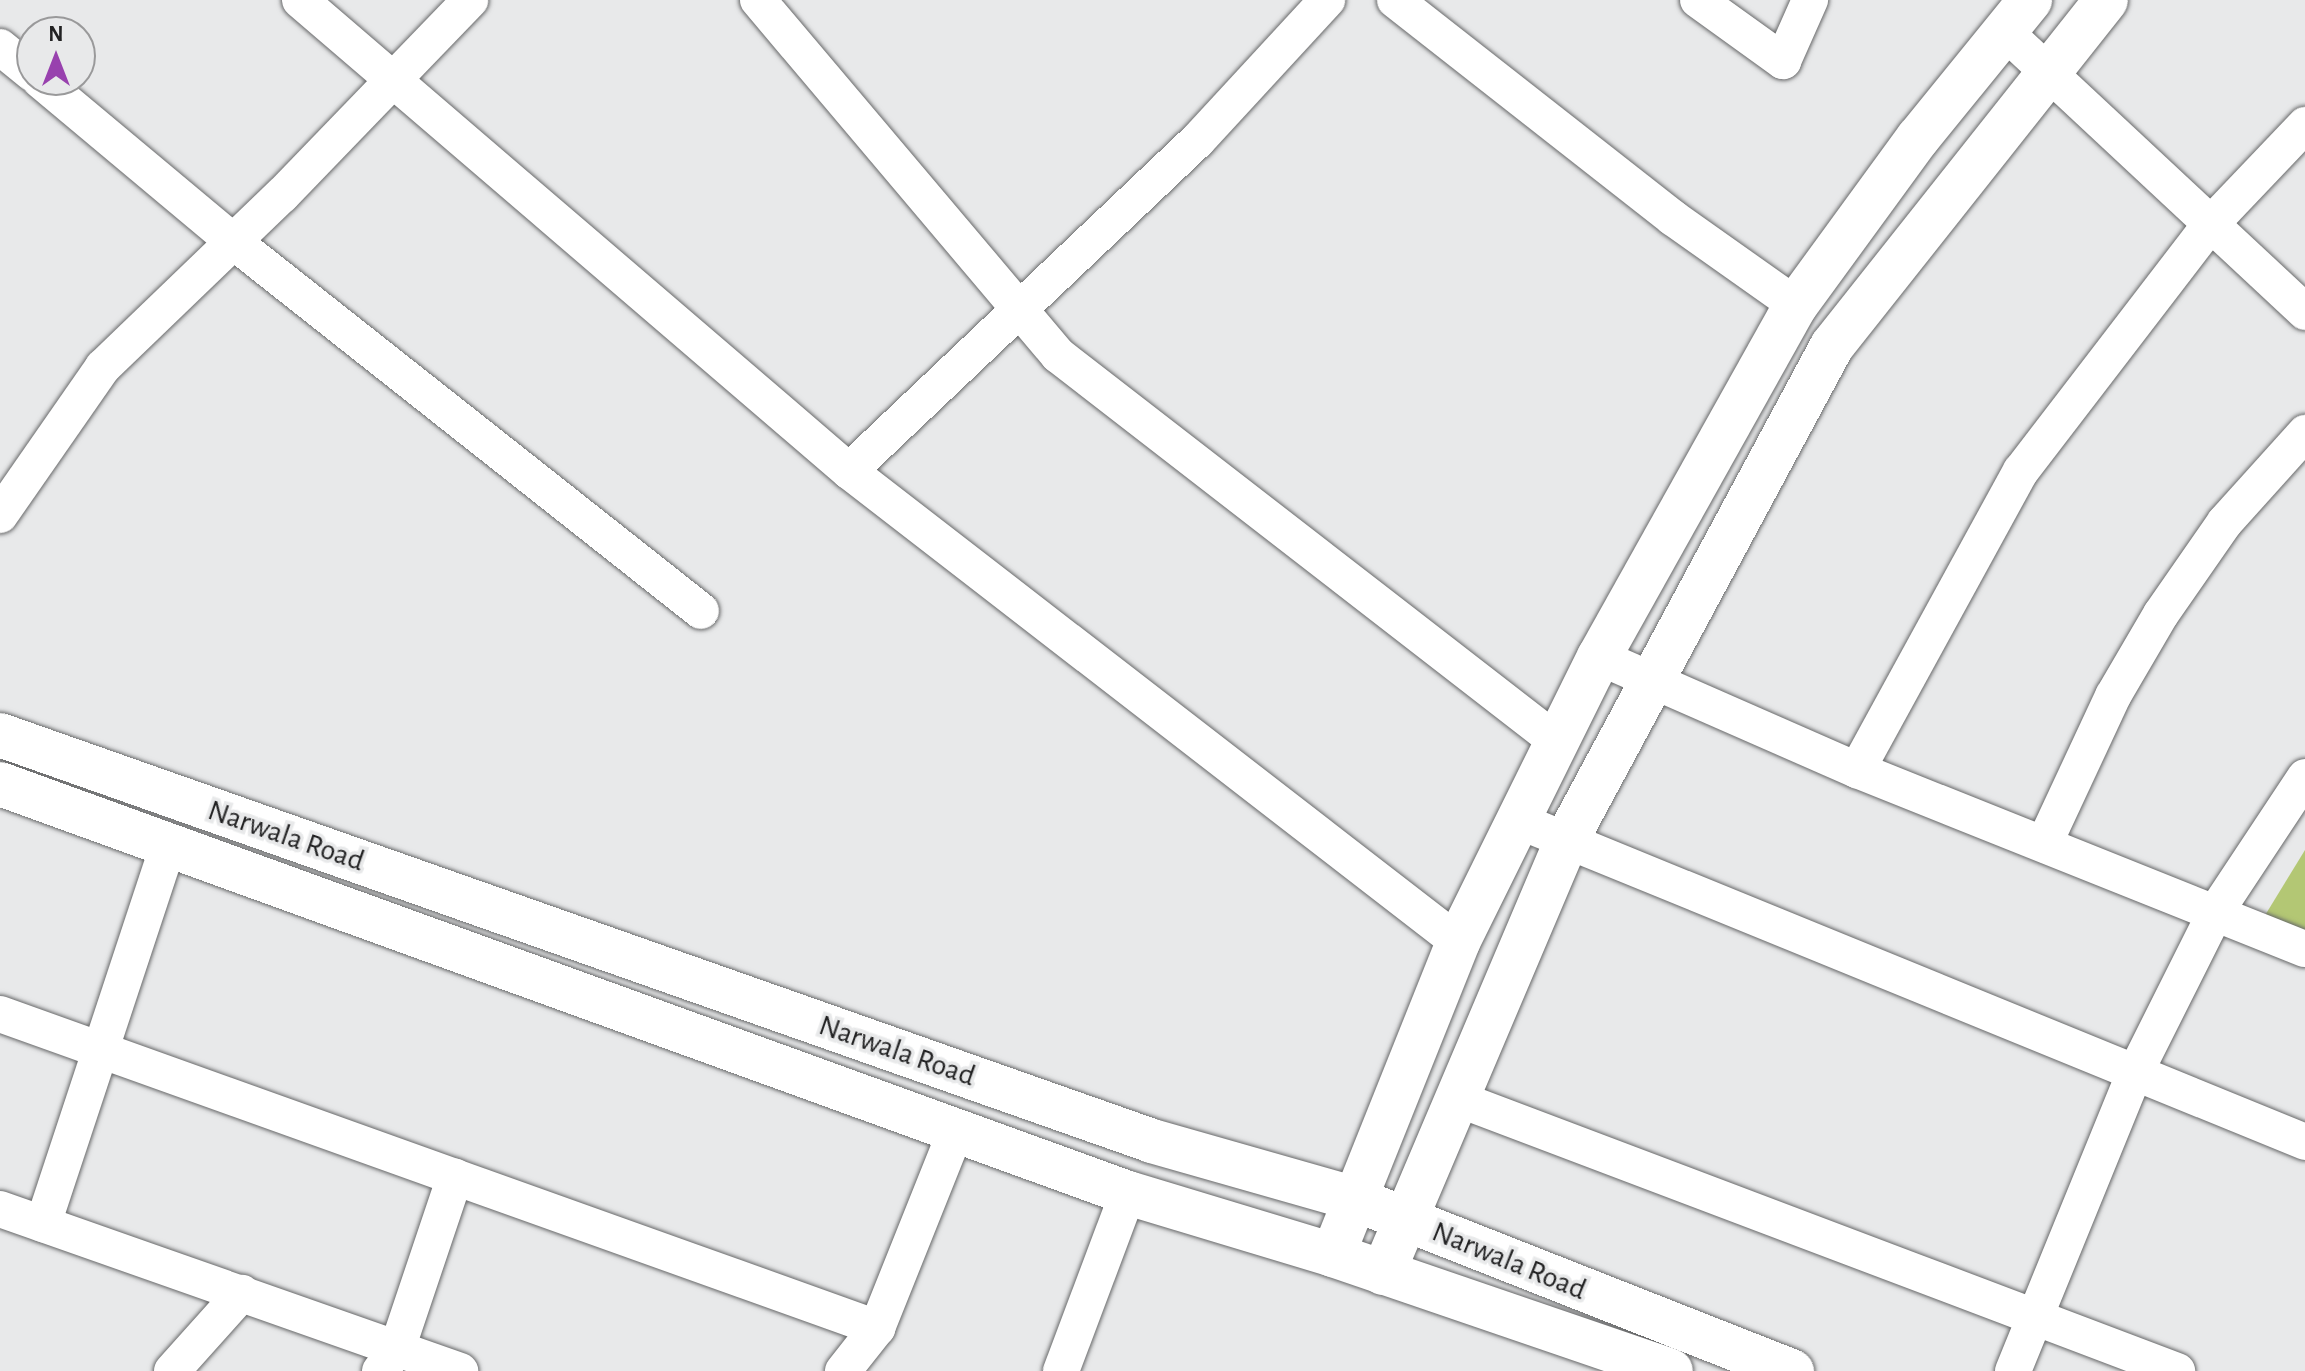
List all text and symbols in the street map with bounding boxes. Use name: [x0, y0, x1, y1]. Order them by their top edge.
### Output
north arrow: [16, 16, 96, 96]
text: N: [48, 23, 64, 45]
street label: Narwala Road: [203, 792, 369, 880]
street label: Narwala Road: [814, 1007, 980, 1095]
street label: Narwala Road: [1427, 1214, 1591, 1308]

